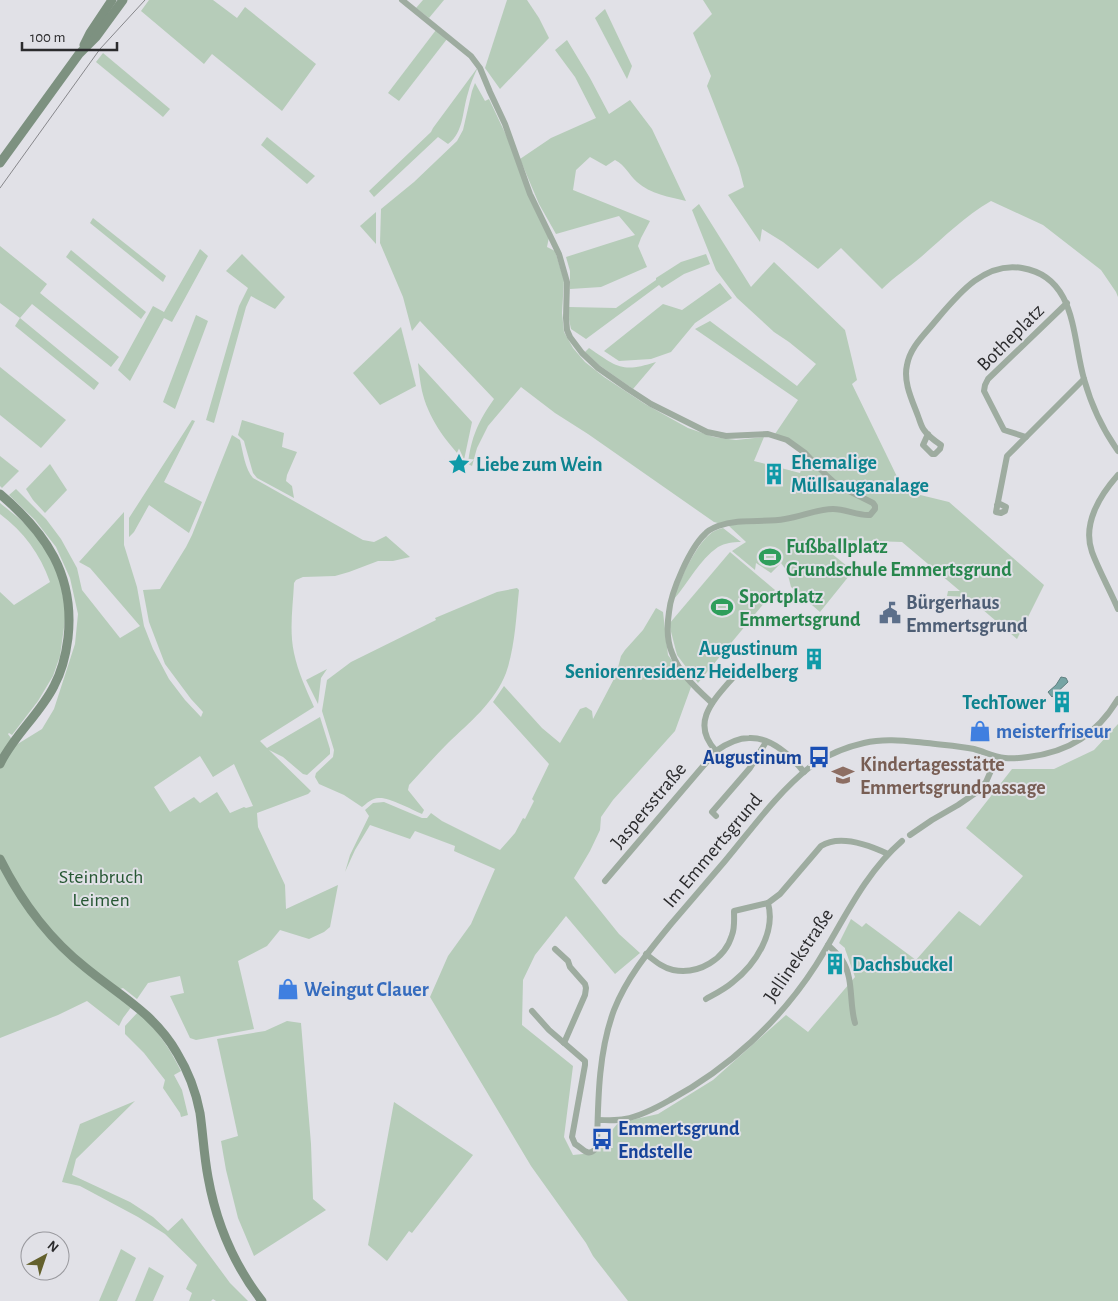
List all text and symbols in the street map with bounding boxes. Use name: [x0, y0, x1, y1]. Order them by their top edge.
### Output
scale bar: [22, 20, 118, 52]
text: 100 m: [30, 30, 65, 45]
street label: Botheplatz: [973, 300, 1048, 375]
place icon: Liebe zum Wein: [446, 451, 472, 477]
place label: Ehemalige Müllsauganalage: [791, 453, 929, 496]
place label: Liebe zum Wein: [476, 455, 602, 475]
building icon: Ehemalige Müllsauganalage: [761, 461, 787, 487]
place label: Fußballplatz Grundschule Emmertsgrund: [786, 537, 1012, 580]
sports icon: Fußballplatz Grundschule Emmertsgrund: [757, 544, 783, 570]
place label: Sportplatz Emmertsgrund: [739, 587, 861, 630]
place label: Bürgerhaus Emmertsgrund: [906, 593, 1028, 636]
sports icon: Sportplatz Emmertsgrund: [709, 594, 735, 620]
public building icon: Bürgerhaus Emmertsgrund: [877, 600, 903, 626]
place label: Augustinum Seniorenresidenz Heidelberg: [565, 639, 799, 682]
building icon: Augustinum Seniorenresidenz Heidelberg: [801, 646, 827, 672]
building icon: TechTower: [1049, 689, 1075, 715]
place label: TechTower: [962, 693, 1046, 713]
shop icon: meisterfriseur: [967, 718, 993, 744]
place label: meisterfriseur: [996, 722, 1111, 742]
bus stop icon: Augustinum: [806, 744, 832, 770]
place label: Augustinum: [703, 748, 802, 768]
place label: Kindertagesstätte Emmertsgrundpassage: [860, 755, 1046, 798]
street label: Jaspersstraße: [607, 759, 690, 852]
school or university icon: Kindertagesstätte Emmertsgrundpassage: [830, 762, 856, 788]
street label: Im Emmertsgrund: [659, 790, 766, 911]
park label: Steinbruch Leimen: [59, 867, 143, 910]
street label: Jellinekstraße: [760, 905, 837, 1006]
building icon: Dachsbuckel: [822, 951, 848, 977]
place label: Dachsbuckel: [852, 955, 953, 975]
shop icon: Weingut Clauer: [275, 976, 301, 1002]
place label: Weingut Clauer: [304, 980, 429, 1000]
place label: Emmertsgrund Endstelle: [618, 1119, 740, 1162]
bus stop icon: Emmertsgrund Endstelle: [589, 1126, 615, 1152]
north arrow: [20, 1231, 70, 1281]
text: N: [44, 1238, 61, 1255]

